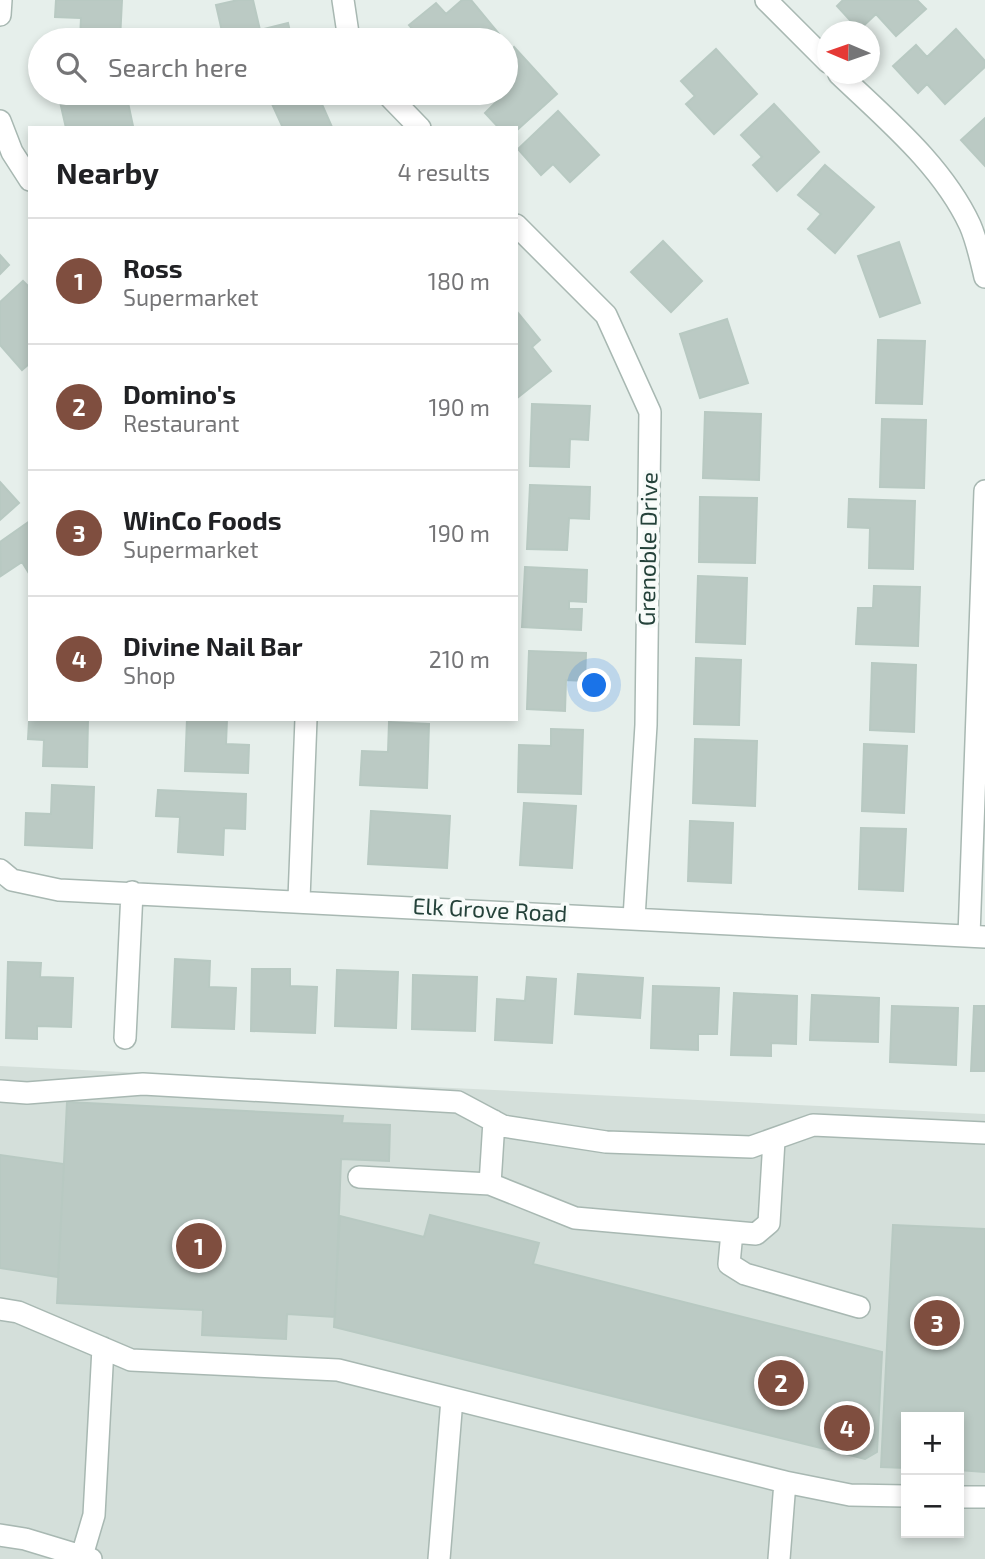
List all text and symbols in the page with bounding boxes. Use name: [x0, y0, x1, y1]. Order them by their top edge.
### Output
north arrow: [817, 21, 880, 84]
search box: [28, 28, 518, 105]
icon: search: [52, 48, 90, 86]
text: Search here: [108, 51, 248, 82]
text: Nearby: [56, 154, 159, 190]
text: 4 results: [398, 158, 490, 186]
text: Ross: [123, 252, 183, 283]
text: 1: [74, 267, 84, 295]
text: 180 m: [428, 267, 490, 295]
text: Supermarket: [123, 283, 258, 311]
text: Domino's: [123, 378, 236, 409]
text: 2: [72, 393, 86, 421]
text: 190 m: [429, 393, 490, 421]
text: Restaurant: [123, 409, 240, 437]
street label: Grenoble Drive: [632, 472, 662, 626]
text: WinCo Foods: [123, 504, 282, 535]
text: 3: [72, 519, 86, 547]
text: 190 m: [429, 519, 490, 547]
text: Supermarket: [123, 535, 258, 563]
text: Divine Nail Bar: [123, 630, 303, 661]
text: 4: [72, 645, 86, 673]
text: 210 m: [429, 645, 490, 673]
text: Shop: [123, 661, 176, 689]
your location: [577, 668, 611, 702]
street label: Elk Grove Road: [412, 891, 568, 927]
pin: 1: [176, 1220, 222, 1272]
pin: 3: [914, 1297, 960, 1349]
pin: 2: [758, 1357, 804, 1409]
pin: 4: [824, 1402, 870, 1454]
map controls: [901, 1412, 964, 1538]
button: +: [901, 1412, 964, 1475]
button: −: [901, 1475, 964, 1538]

